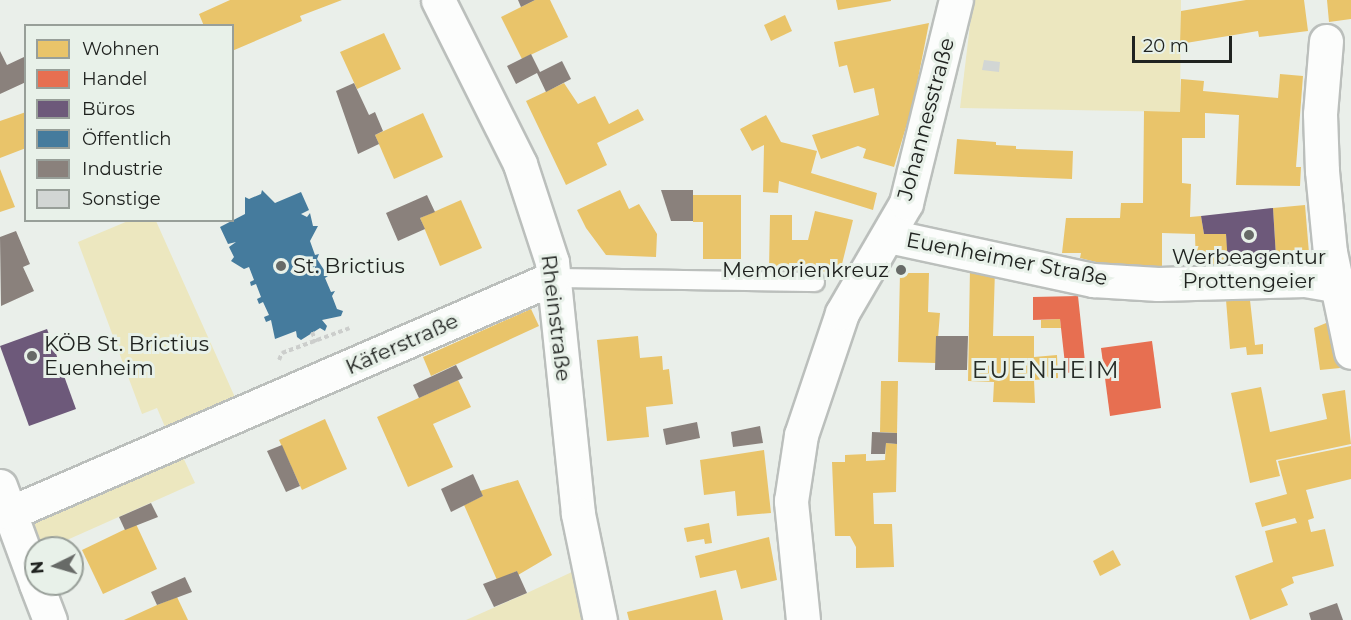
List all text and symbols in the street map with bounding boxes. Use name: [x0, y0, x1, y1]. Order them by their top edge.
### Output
legend: [24, 24, 234, 222]
scale bar: [1135, 24, 1236, 62]
street label: Johannesstraße: [892, 35, 960, 203]
text: 20 m: [1143, 35, 1189, 57]
text: Wohnen: [82, 38, 160, 60]
text: Handel: [82, 68, 147, 90]
text: Büros: [82, 98, 135, 120]
text: Öffentlich: [82, 128, 171, 150]
text: Industrie: [82, 158, 163, 180]
text: Sonstige: [82, 188, 161, 210]
street label: Euenheimer Straße: [904, 227, 1110, 291]
marker: Werbeagentur Prottengeier: [1242, 228, 1256, 242]
place label: Werbeagentur Prottengeier: [1172, 244, 1326, 294]
place label: St. Brictius: [293, 253, 405, 279]
street label: Rheinstraße: [536, 253, 576, 383]
place label: Memorienkreuz: [722, 257, 889, 283]
marker: St. Brictius: [274, 259, 288, 273]
marker: Memorienkreuz: [894, 263, 908, 277]
street label: Käferstraße: [342, 308, 462, 380]
place label: KÖB St. Brictius Euenheim: [44, 331, 209, 381]
marker: KÖB St. Brictius Euenheim: [25, 349, 39, 363]
district label: EUENHEIM: [972, 356, 1120, 384]
north arrow: [24, 536, 84, 596]
text: N: [28, 560, 48, 575]

